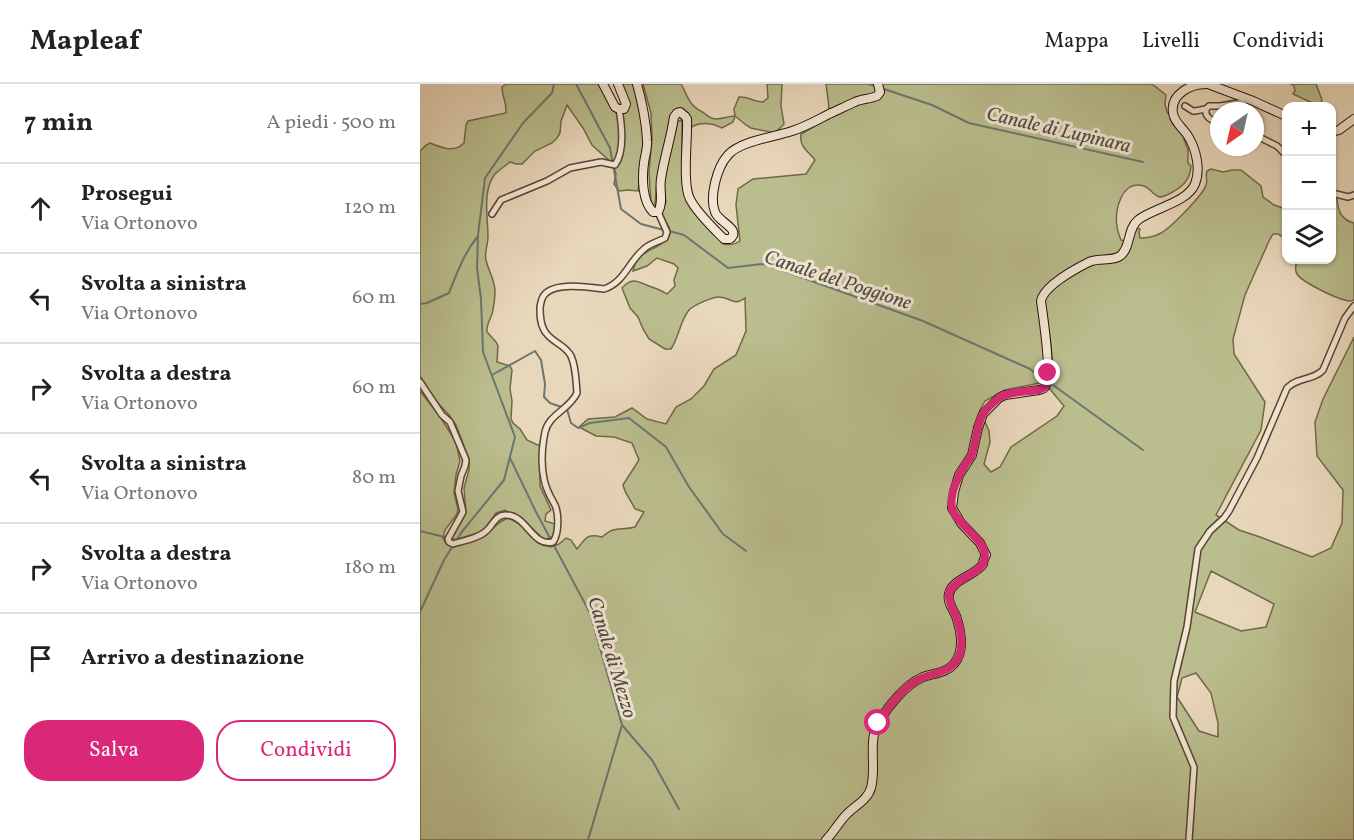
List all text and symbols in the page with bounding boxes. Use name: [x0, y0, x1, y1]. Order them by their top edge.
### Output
text: Mapleaf: [30, 22, 140, 61]
text: Mappa: [1044, 27, 1109, 56]
text: Livelli: [1142, 27, 1200, 56]
text: Condividi: [1233, 27, 1324, 56]
water label: Canale di Lupinara: [983, 101, 1134, 161]
north arrow: [1210, 102, 1264, 156]
map controls: [1282, 102, 1336, 264]
button: +: [1282, 102, 1336, 156]
text: 7 min: [24, 105, 93, 141]
text: A piedi · 500 m: [266, 109, 396, 137]
button: −: [1282, 156, 1336, 210]
text: Prosegui: [81, 179, 173, 210]
icon: ahead: [24, 192, 57, 225]
text: 120 m: [344, 194, 396, 222]
text: Via Ortonovo: [81, 210, 198, 238]
button: layers: [1282, 210, 1336, 264]
water label: Canale del Poggione: [760, 244, 915, 318]
text: Svolta a sinistra: [81, 269, 247, 300]
icon: left: [24, 282, 57, 315]
text: 60 m: [352, 284, 396, 312]
text: Via Ortonovo: [81, 300, 198, 328]
text: Svolta a destra: [81, 359, 232, 390]
route end: [1034, 359, 1060, 385]
icon: right: [24, 372, 57, 405]
text: 60 m: [352, 374, 396, 402]
text: Via Ortonovo: [81, 390, 198, 418]
text: Svolta a sinistra: [81, 449, 247, 480]
icon: left: [24, 462, 57, 495]
text: 80 m: [352, 464, 396, 492]
text: Via Ortonovo: [81, 480, 198, 508]
text: Svolta a destra: [81, 539, 232, 570]
icon: right: [24, 552, 57, 585]
text: 180 m: [344, 554, 396, 582]
text: Via Ortonovo: [81, 570, 198, 598]
water label: Canale di Mezzo: [579, 593, 643, 722]
icon: arrive: [24, 642, 57, 675]
text: Arrivo a destinazione: [81, 643, 304, 674]
route start: [864, 709, 890, 735]
button: Salva: [24, 720, 204, 781]
button: Condividi: [216, 720, 396, 781]

